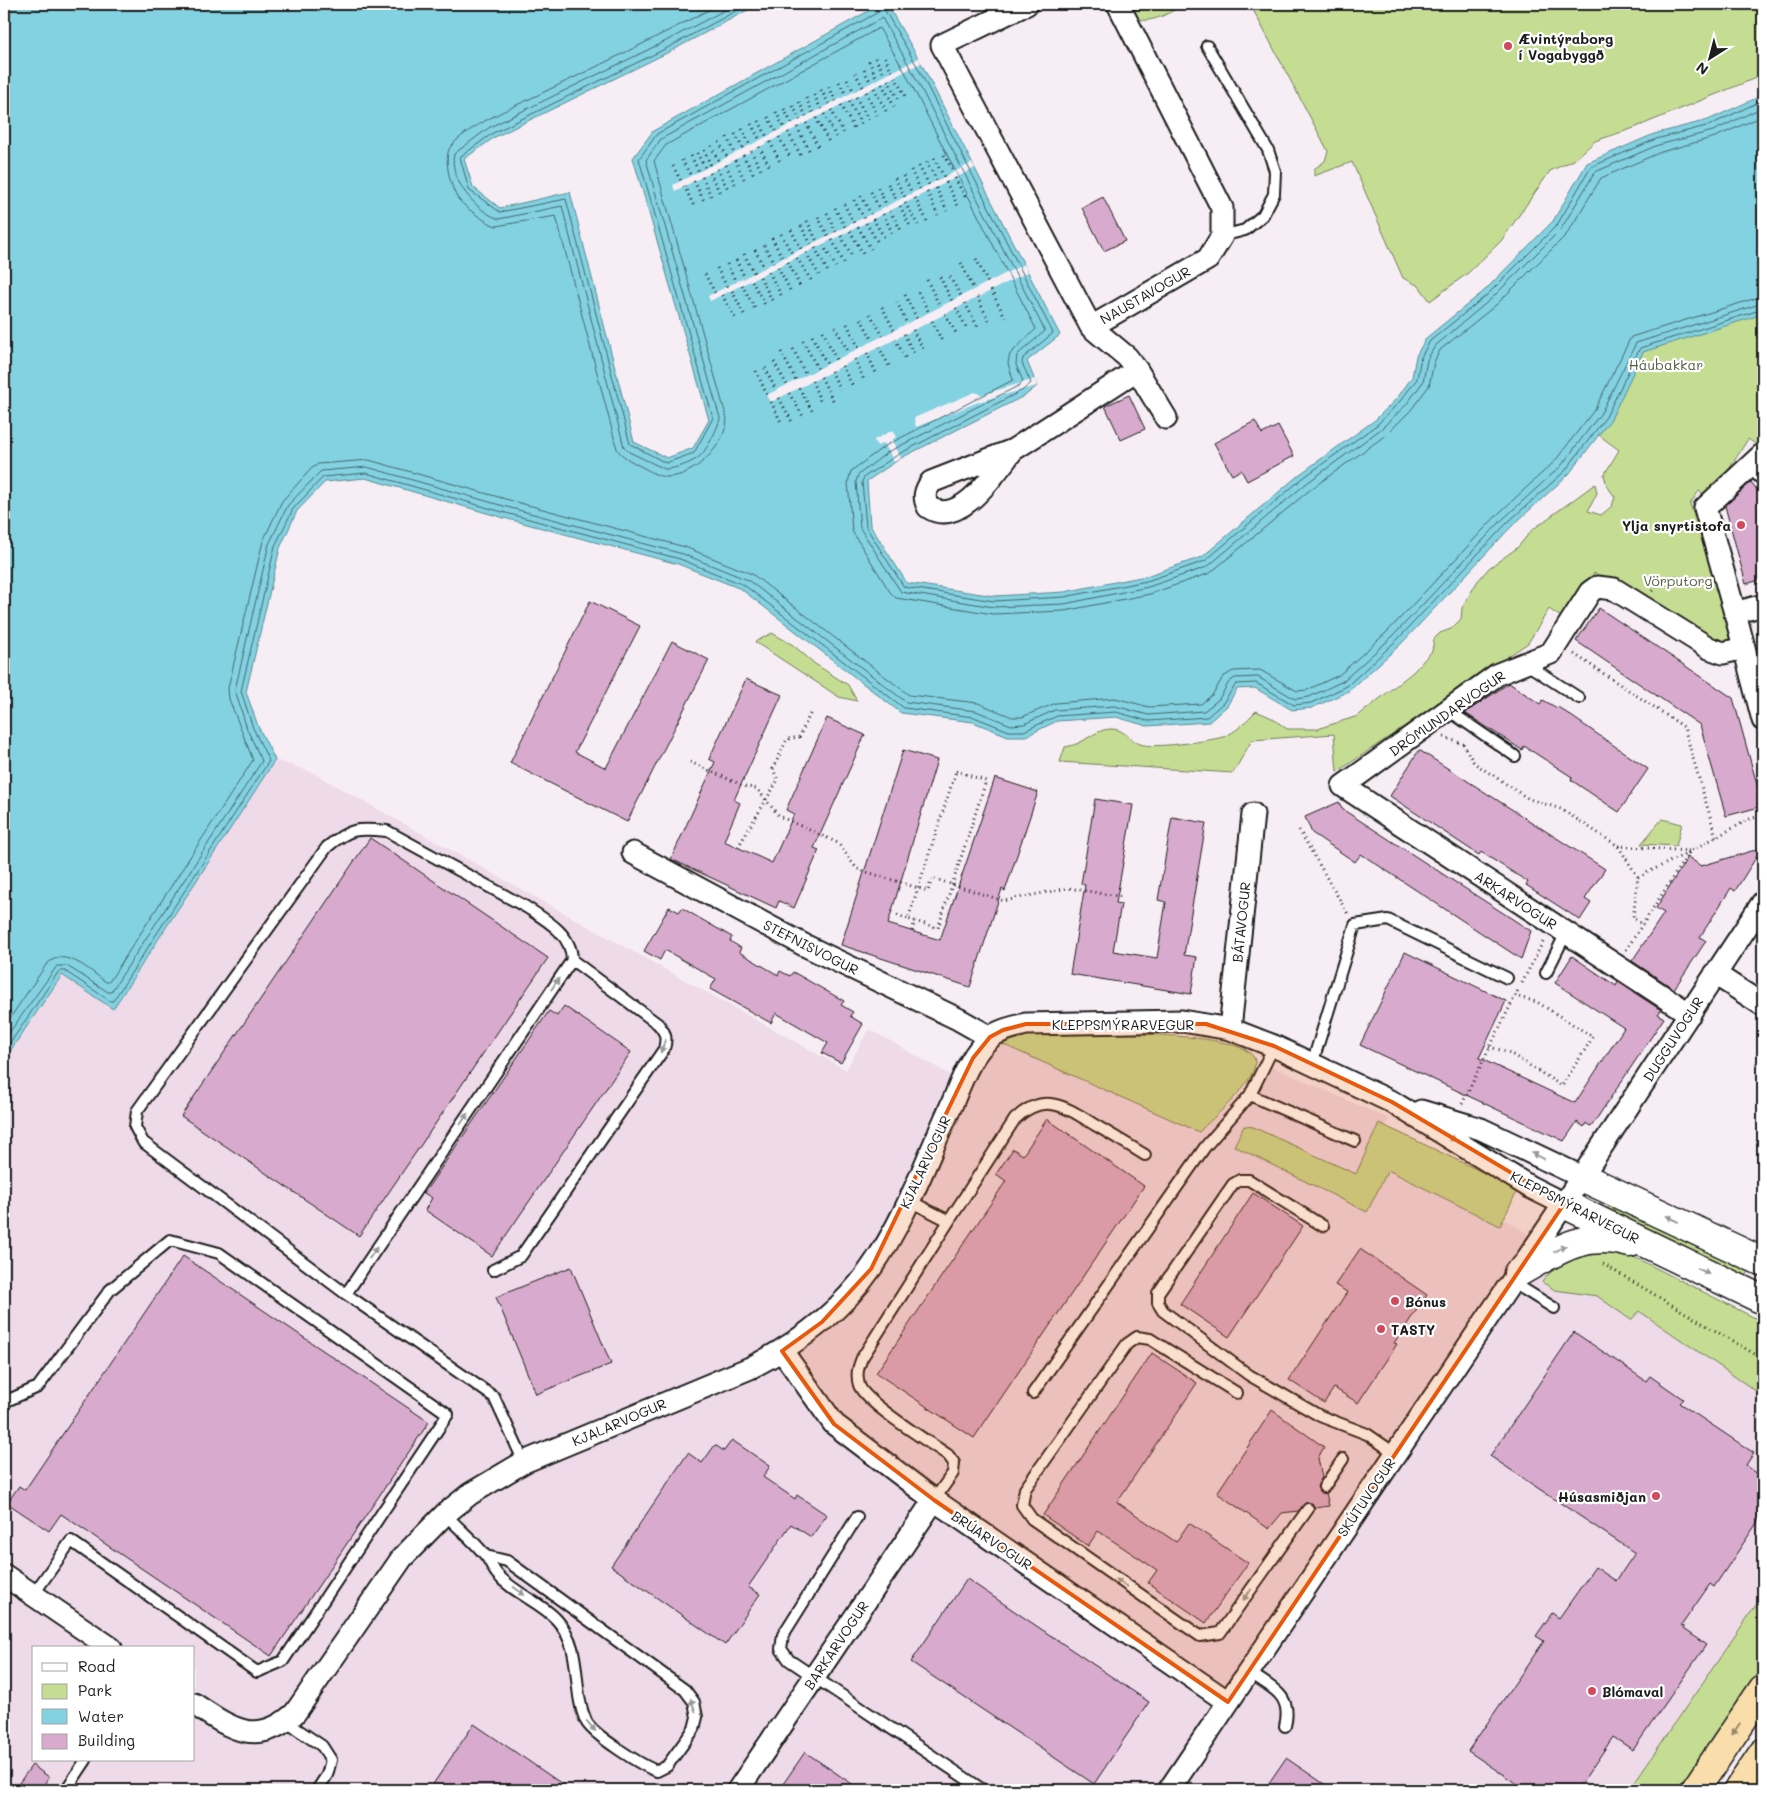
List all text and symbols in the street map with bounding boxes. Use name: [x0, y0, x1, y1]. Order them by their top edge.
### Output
place label: Ævintýraborg í Vogabyggð: [1518, 29, 1613, 64]
north arrow: [1684, 32, 1734, 82]
marker: Ævintýraborg í Vogabyggð: [1502, 40, 1514, 52]
text: N: [1692, 58, 1712, 80]
street label: NAUSTAVOGUR: [1096, 261, 1194, 329]
park label: Háubakkar: [1629, 355, 1703, 374]
place label: Ylja snyrtistofa: [1622, 516, 1731, 535]
marker: Ylja snyrtistofa: [1735, 519, 1747, 531]
park label: Vörputorg: [1643, 571, 1713, 590]
street label: DRÓMUNDARVOGUR: [1385, 666, 1509, 760]
street label: ARKARVOGUR: [1471, 866, 1561, 934]
street label: BÁTAVOGUR: [1227, 881, 1255, 963]
street label: STEFNISVOGUR: [760, 915, 862, 979]
one-way arrow: [550, 977, 560, 991]
street label: DUGGUVOGUR: [1638, 993, 1708, 1085]
street label: KLEPPSMÝRARVEGUR: [1052, 1015, 1194, 1034]
one-way arrow: [659, 1039, 667, 1054]
one-way arrow: [459, 1112, 469, 1125]
street label: KJALARVOGUR: [895, 1112, 955, 1212]
one-way arrow: [1442, 1132, 1455, 1141]
one-way arrow: [1531, 1152, 1545, 1160]
street label: KLEPPSMÝRARVEGUR: [1507, 1166, 1643, 1248]
one-way arrow: [1665, 1215, 1679, 1223]
one-way arrow: [1553, 1245, 1567, 1253]
one-way arrow: [368, 1246, 378, 1260]
one-way arrow: [1695, 1267, 1710, 1276]
place label: Bónus: [1405, 1292, 1446, 1311]
marker: Bónus: [1389, 1295, 1401, 1307]
place label: TASTY: [1391, 1320, 1435, 1339]
marker: TASTY: [1375, 1323, 1387, 1335]
street label: KJALARVOGUR: [569, 1394, 669, 1450]
street label: SKÚTUVOGUR: [1333, 1454, 1400, 1540]
place label: Húsasmiðjan: [1558, 1487, 1646, 1506]
marker: Húsasmiðjan: [1650, 1490, 1662, 1502]
street label: BRÚARVOGUR: [948, 1506, 1036, 1574]
one-way arrow: [1115, 1578, 1128, 1587]
one-way arrow: [512, 1586, 526, 1596]
one-way arrow: [1242, 1588, 1253, 1601]
street label: BARKARVOGUR: [799, 1597, 873, 1693]
legend: [32, 1646, 195, 1762]
text: Road: [78, 1656, 115, 1676]
text: Park: [78, 1680, 112, 1700]
place label: Blómaval: [1602, 1682, 1663, 1701]
marker: Blómaval: [1586, 1685, 1598, 1697]
one-way arrow: [689, 1697, 697, 1712]
text: Water: [78, 1706, 124, 1726]
one-way arrow: [586, 1720, 597, 1733]
one-way arrow: [1731, 1723, 1741, 1736]
text: Building: [78, 1730, 135, 1750]

